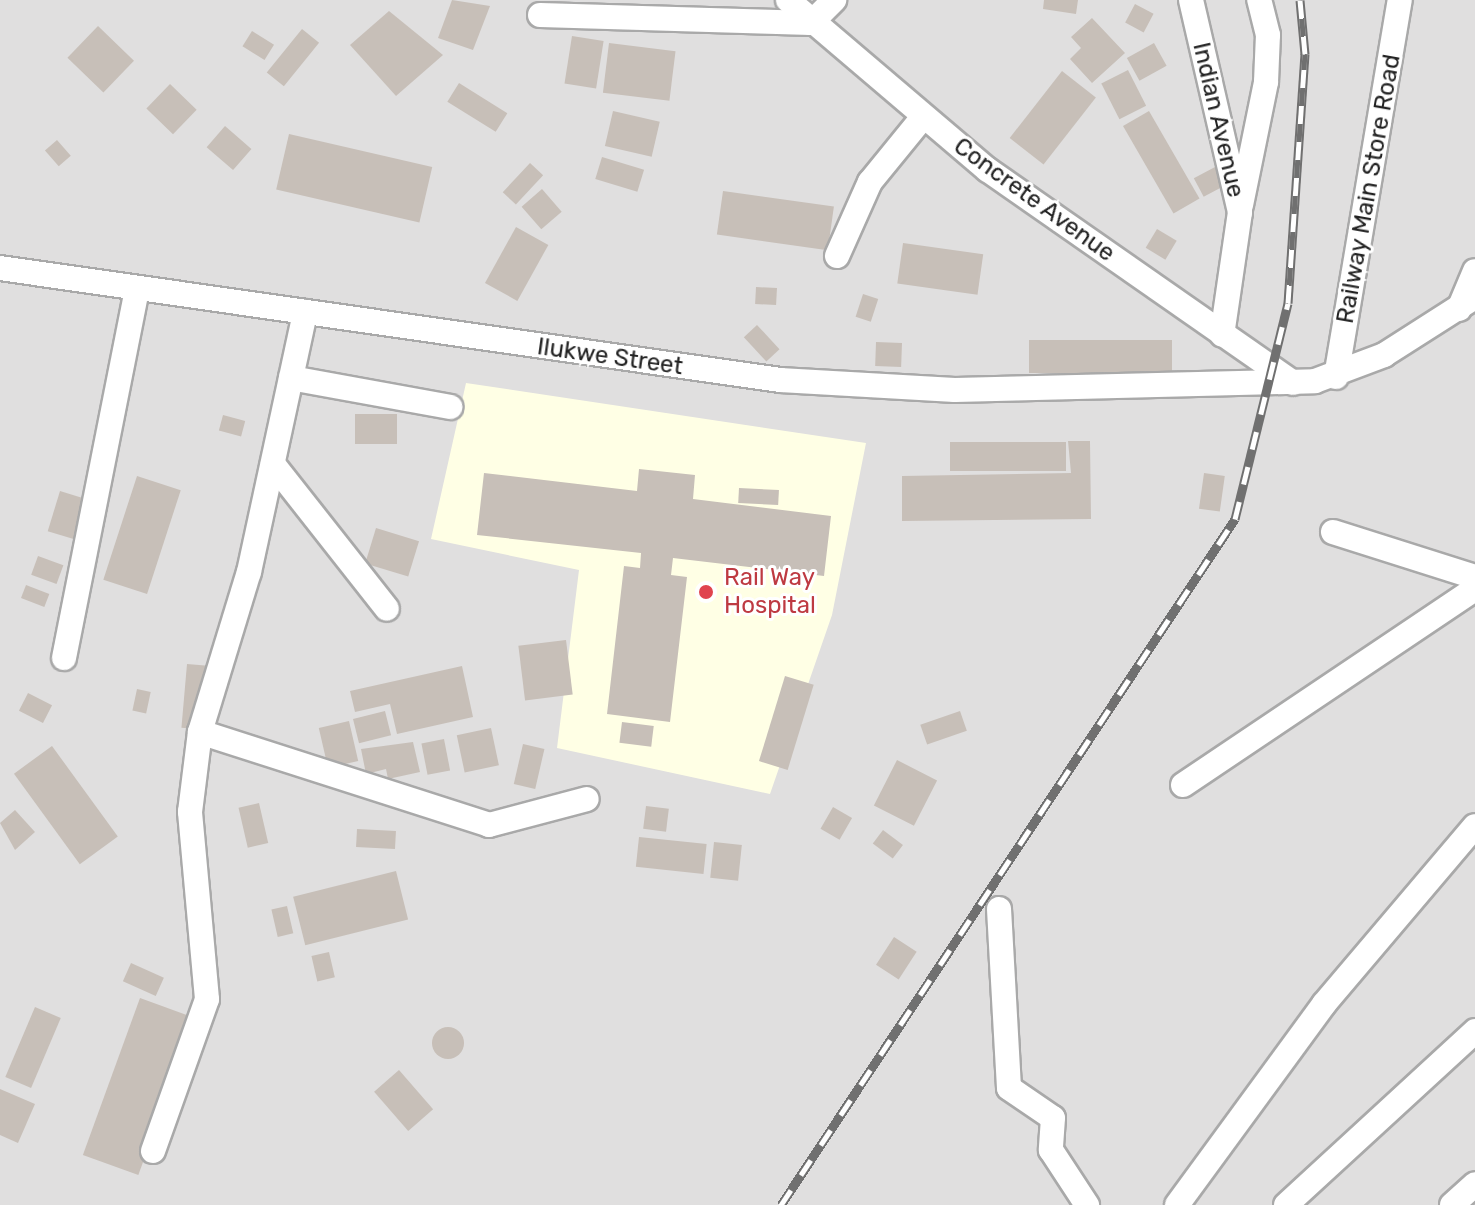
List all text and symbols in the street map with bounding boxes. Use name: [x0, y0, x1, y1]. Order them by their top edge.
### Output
street label: Indian Avenue: [1186, 39, 1250, 201]
street label: Railway Main Store Road: [1331, 52, 1407, 326]
street label: Concrete Avenue: [948, 132, 1120, 268]
street label: Ilukwe Street: [535, 333, 685, 381]
place label: Rail Way Hospital: [724, 564, 816, 620]
marker: Rail Way Hospital: [695, 581, 717, 603]

